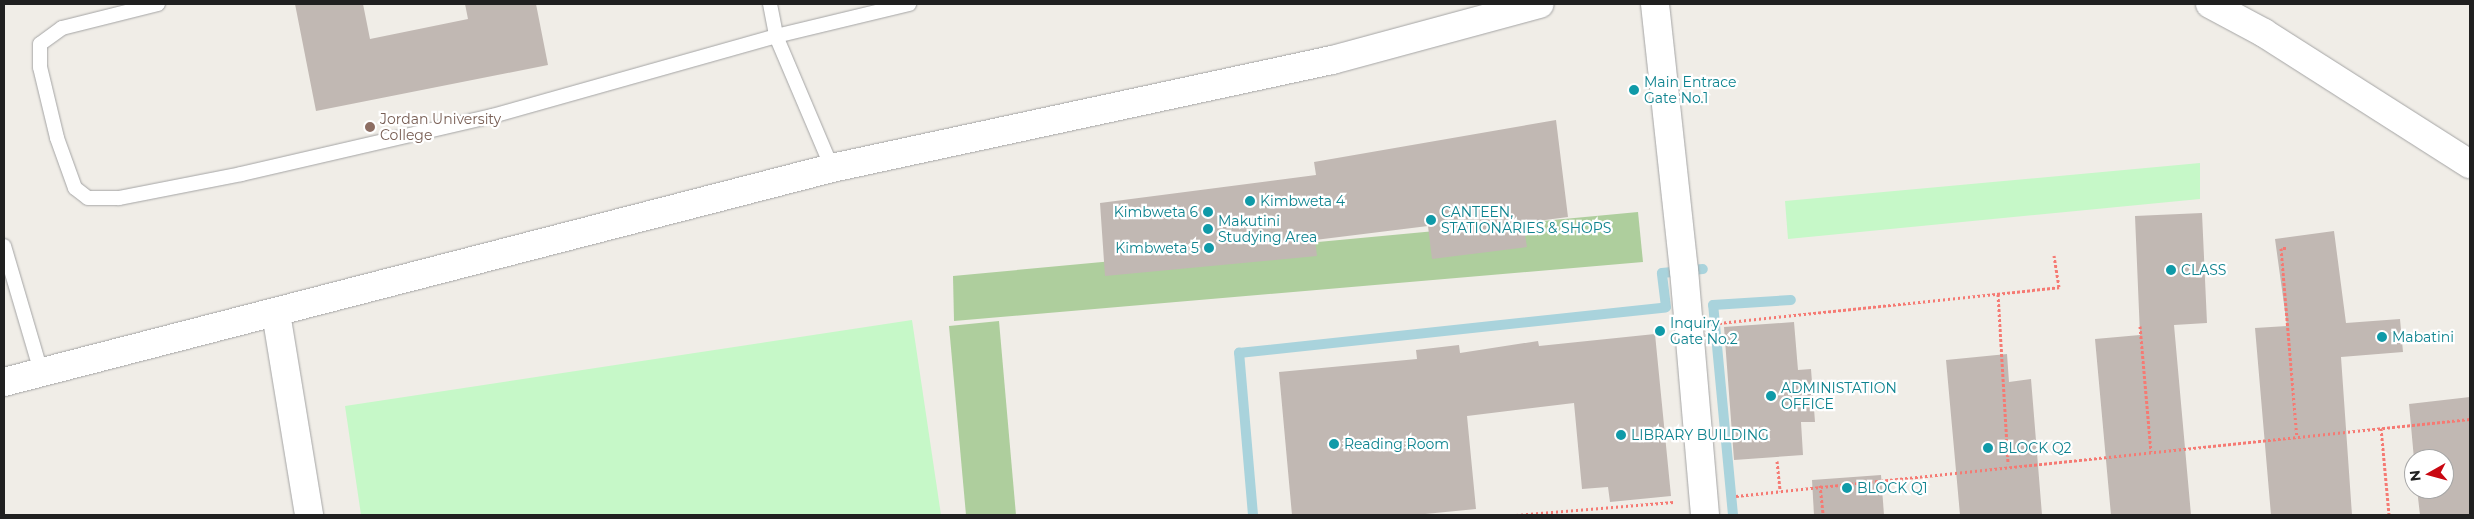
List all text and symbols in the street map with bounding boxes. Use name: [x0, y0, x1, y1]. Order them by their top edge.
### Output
place label: Main Entrace Gate No.1: [1644, 74, 1737, 106]
marker: Main Entrace Gate No.1: [1628, 84, 1640, 96]
place label: Jordan University College: [380, 111, 501, 144]
marker: Jordan University College: [364, 121, 376, 133]
place label: Kimbweta 4: [1260, 193, 1345, 209]
marker: Kimbweta 4: [1244, 195, 1256, 207]
place label: Kimbweta 6: [1114, 204, 1198, 220]
place label: CANTEEN, STATIONARIES & SHOPS: [1441, 204, 1611, 236]
marker: Kimbweta 6: [1202, 206, 1214, 218]
place label: Makutini Studying Area: [1218, 213, 1317, 246]
marker: CANTEEN, STATIONARIES & SHOPS: [1425, 214, 1437, 226]
marker: Makutini Studying Area: [1202, 223, 1214, 235]
place label: Kimbweta 5: [1115, 240, 1199, 256]
marker: Kimbweta 5: [1203, 242, 1215, 254]
place label: CLASS: [2181, 262, 2226, 278]
marker: CLASS: [2165, 264, 2177, 276]
place label: Inquiry Gate No.2: [1670, 315, 1738, 348]
marker: Inquiry Gate No.2: [1654, 325, 1666, 337]
place label: Mabatini: [2392, 329, 2454, 345]
marker: Mabatini: [2376, 331, 2388, 343]
place label: ADMINISTATION OFFICE: [1781, 380, 1897, 412]
marker: ADMINISTATION OFFICE: [1765, 390, 1777, 402]
place label: LIBRARY BUILDING: [1631, 427, 1769, 443]
marker: LIBRARY BUILDING: [1615, 429, 1627, 441]
place label: Reading Room: [1344, 436, 1449, 452]
marker: Reading Room: [1328, 438, 1340, 450]
place label: BLOCK Q2: [1998, 440, 2071, 456]
marker: BLOCK Q2: [1982, 442, 1994, 454]
north arrow: [2404, 449, 2454, 499]
text: N: [2405, 469, 2425, 482]
place label: BLOCK Q1: [1857, 480, 1928, 496]
marker: BLOCK Q1: [1841, 482, 1853, 494]

